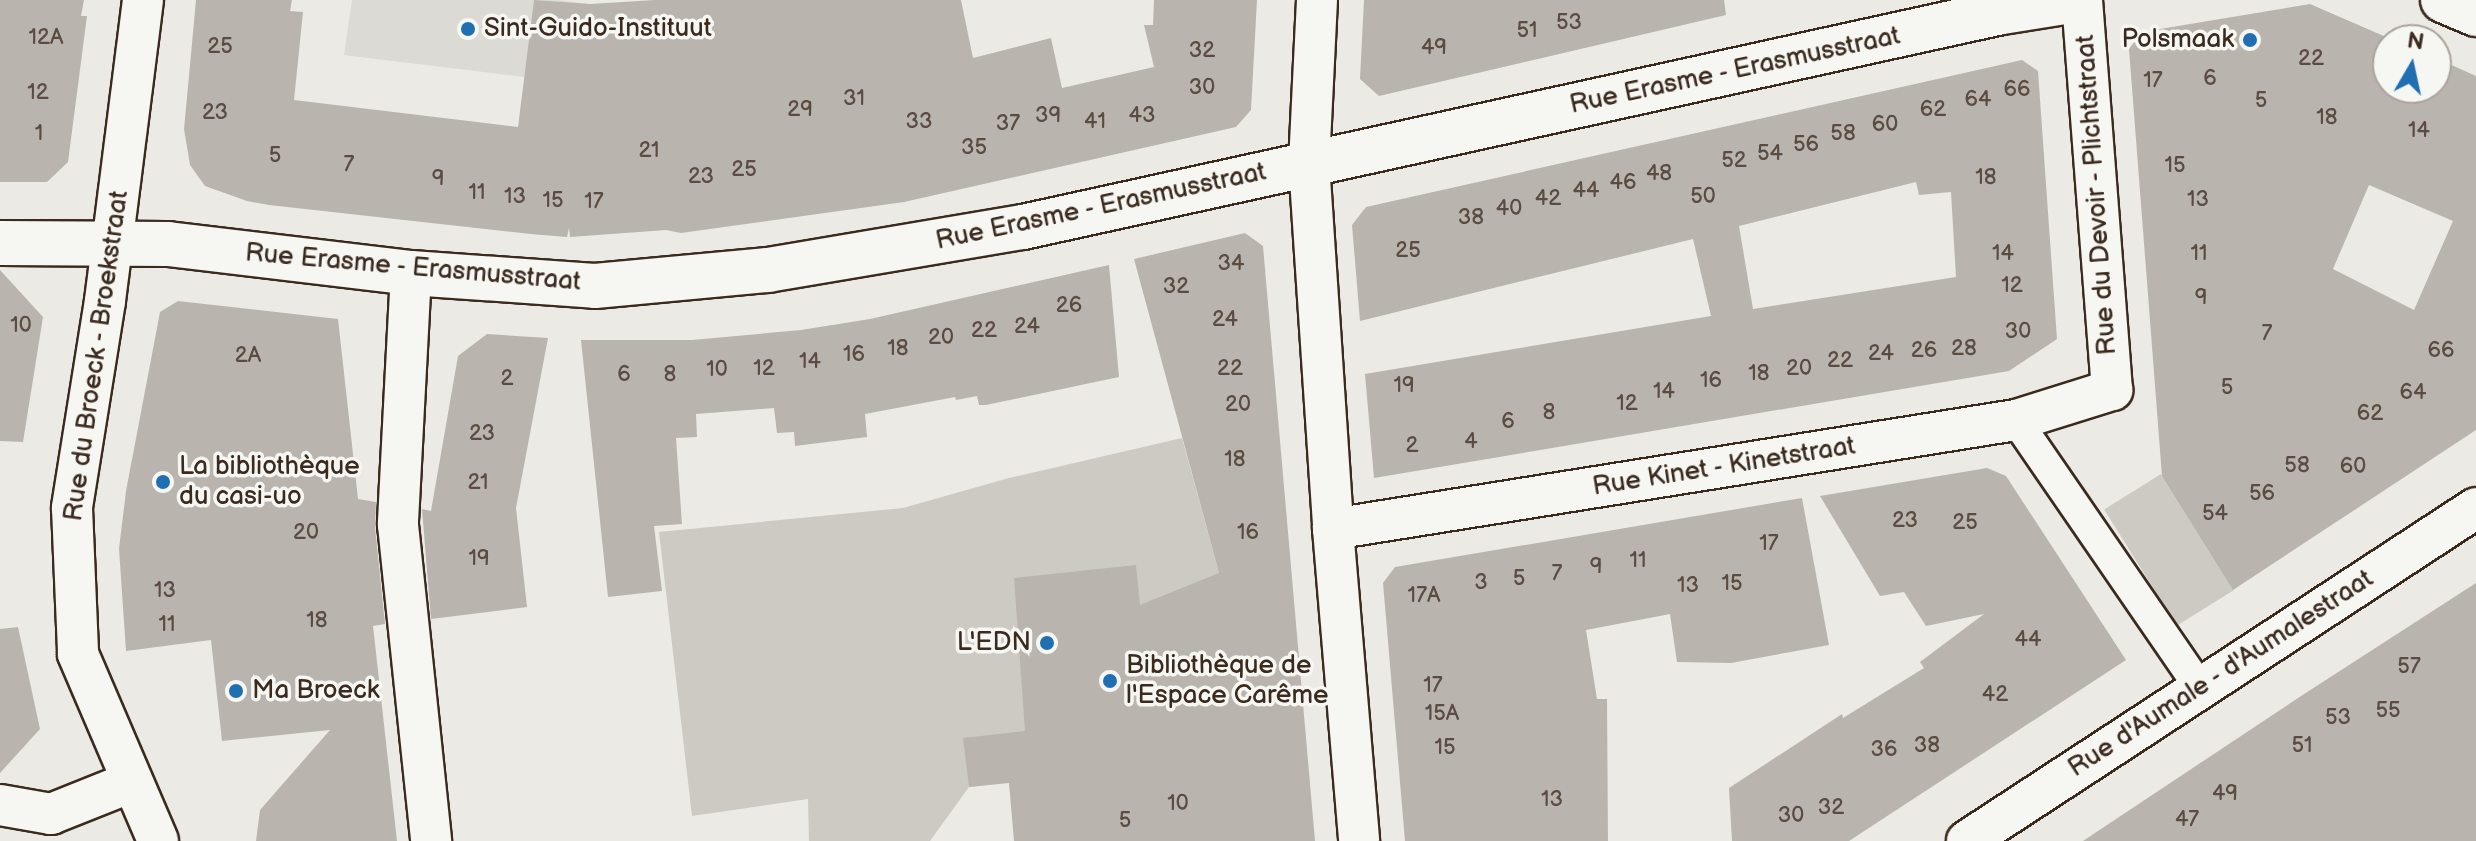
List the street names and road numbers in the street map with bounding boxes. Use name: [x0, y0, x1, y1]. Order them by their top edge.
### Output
street label: Rue Erasme - Erasmusstraat: [1566, 21, 1904, 121]
street label: Rue du Devoir - Plichtstraat: [2070, 33, 2124, 357]
street label: Rue Erasme - Erasmusstraat: [932, 157, 1270, 257]
street label: Rue du Broeck - Broekstraat: [58, 188, 136, 524]
street label: Rue Erasme - Erasmusstraat: [243, 238, 583, 298]
street label: Rue Kinet - Kinetstraat: [1589, 431, 1859, 503]
street label: Rue d'Aumale - d'Aumalestraat: [2062, 563, 2380, 785]

